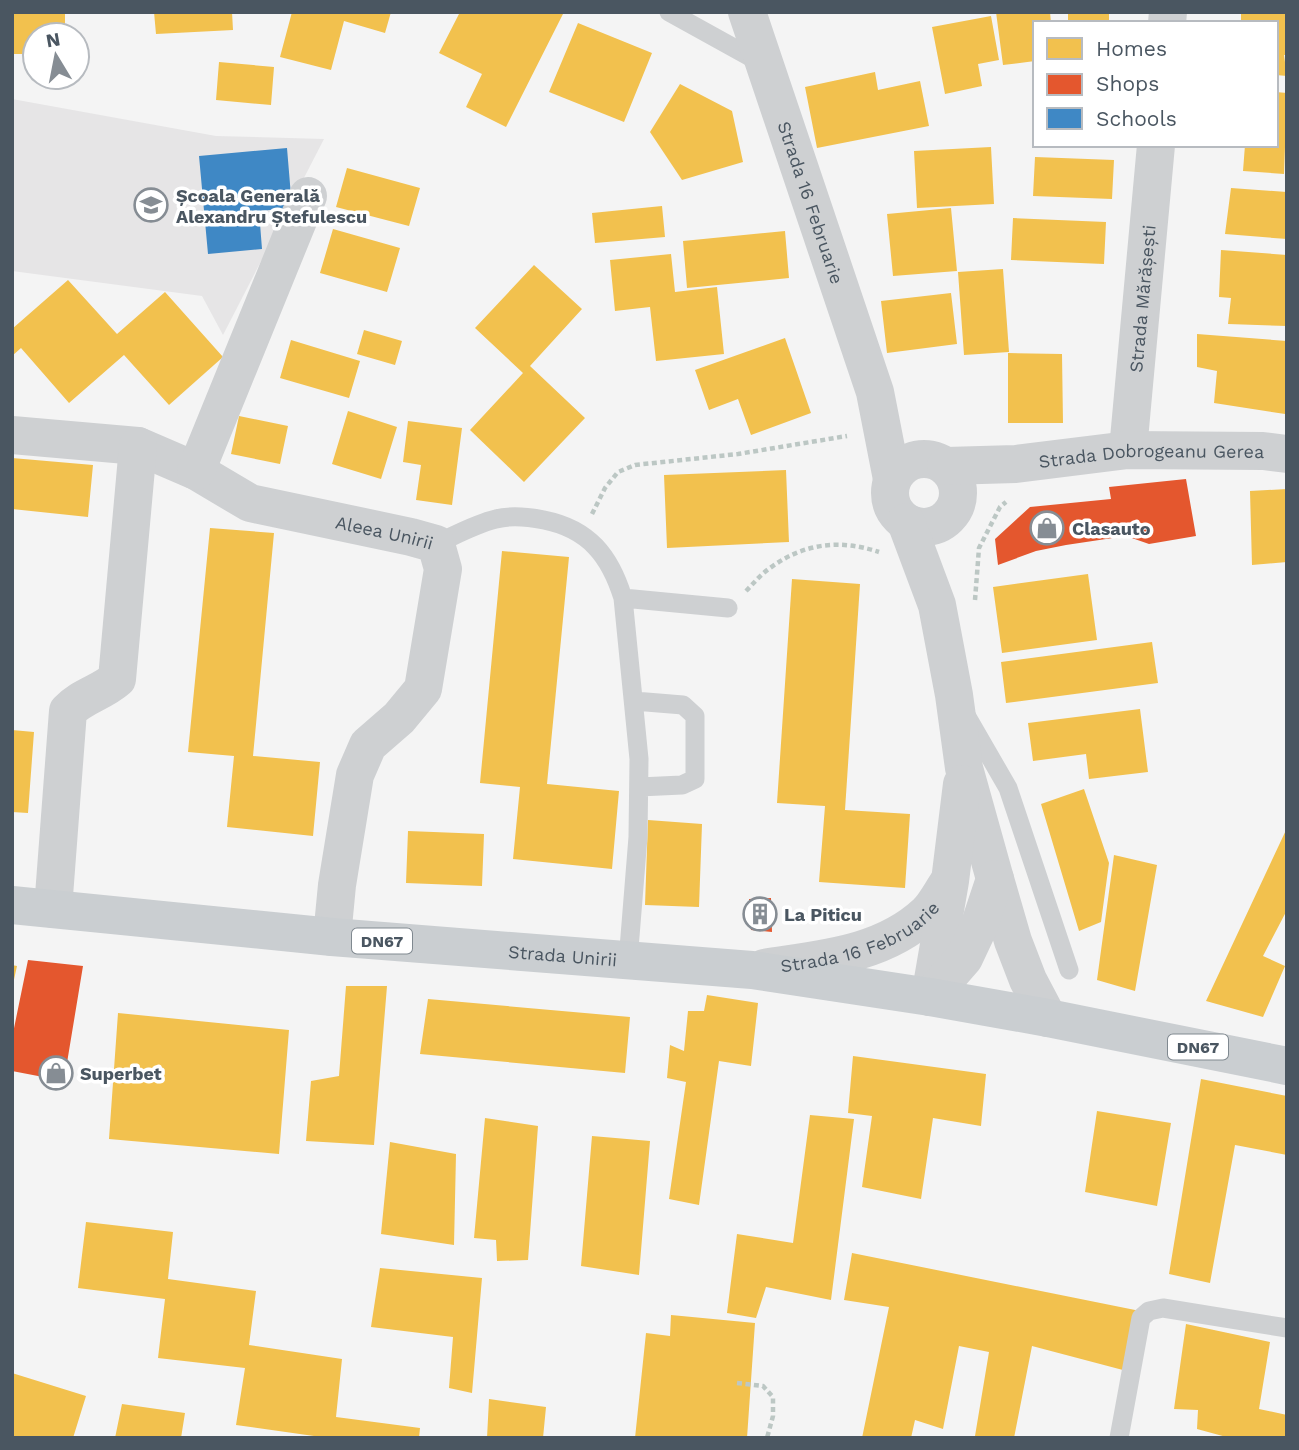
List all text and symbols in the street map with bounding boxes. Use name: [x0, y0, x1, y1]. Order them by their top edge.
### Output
north arrow: [21, 21, 91, 91]
legend: [1033, 21, 1278, 147]
text: N: [44, 27, 62, 52]
text: Homes: [1096, 36, 1167, 61]
text: Shops: [1096, 71, 1159, 96]
text: Schools: [1096, 106, 1177, 131]
street label: Strada 16 Februarie: [774, 118, 848, 287]
place label: Școala Generală Alexandru Ștefulescu: [176, 185, 367, 227]
school or university icon: Școala Generală Alexandru Ștefulescu: [132, 186, 170, 224]
street label: Strada Mărășești: [1125, 224, 1159, 373]
street label: Strada Dobrogeanu Gerea: [1037, 439, 1264, 472]
shop icon: Clasauto: [1028, 509, 1066, 547]
street label: Aleea Unirii: [334, 511, 436, 553]
place label: Clasauto: [1072, 518, 1151, 539]
building icon: La Piticu: [741, 895, 779, 933]
street label: Strada 16 Februarie: [779, 897, 943, 976]
place label: La Piticu: [784, 904, 862, 925]
road number: DN67: [352, 928, 412, 953]
street label: Strada Unirii: [507, 940, 618, 970]
road number: DN67: [1168, 1035, 1228, 1060]
shop icon: Superbet: [37, 1054, 75, 1092]
place label: Superbet: [80, 1063, 162, 1084]

